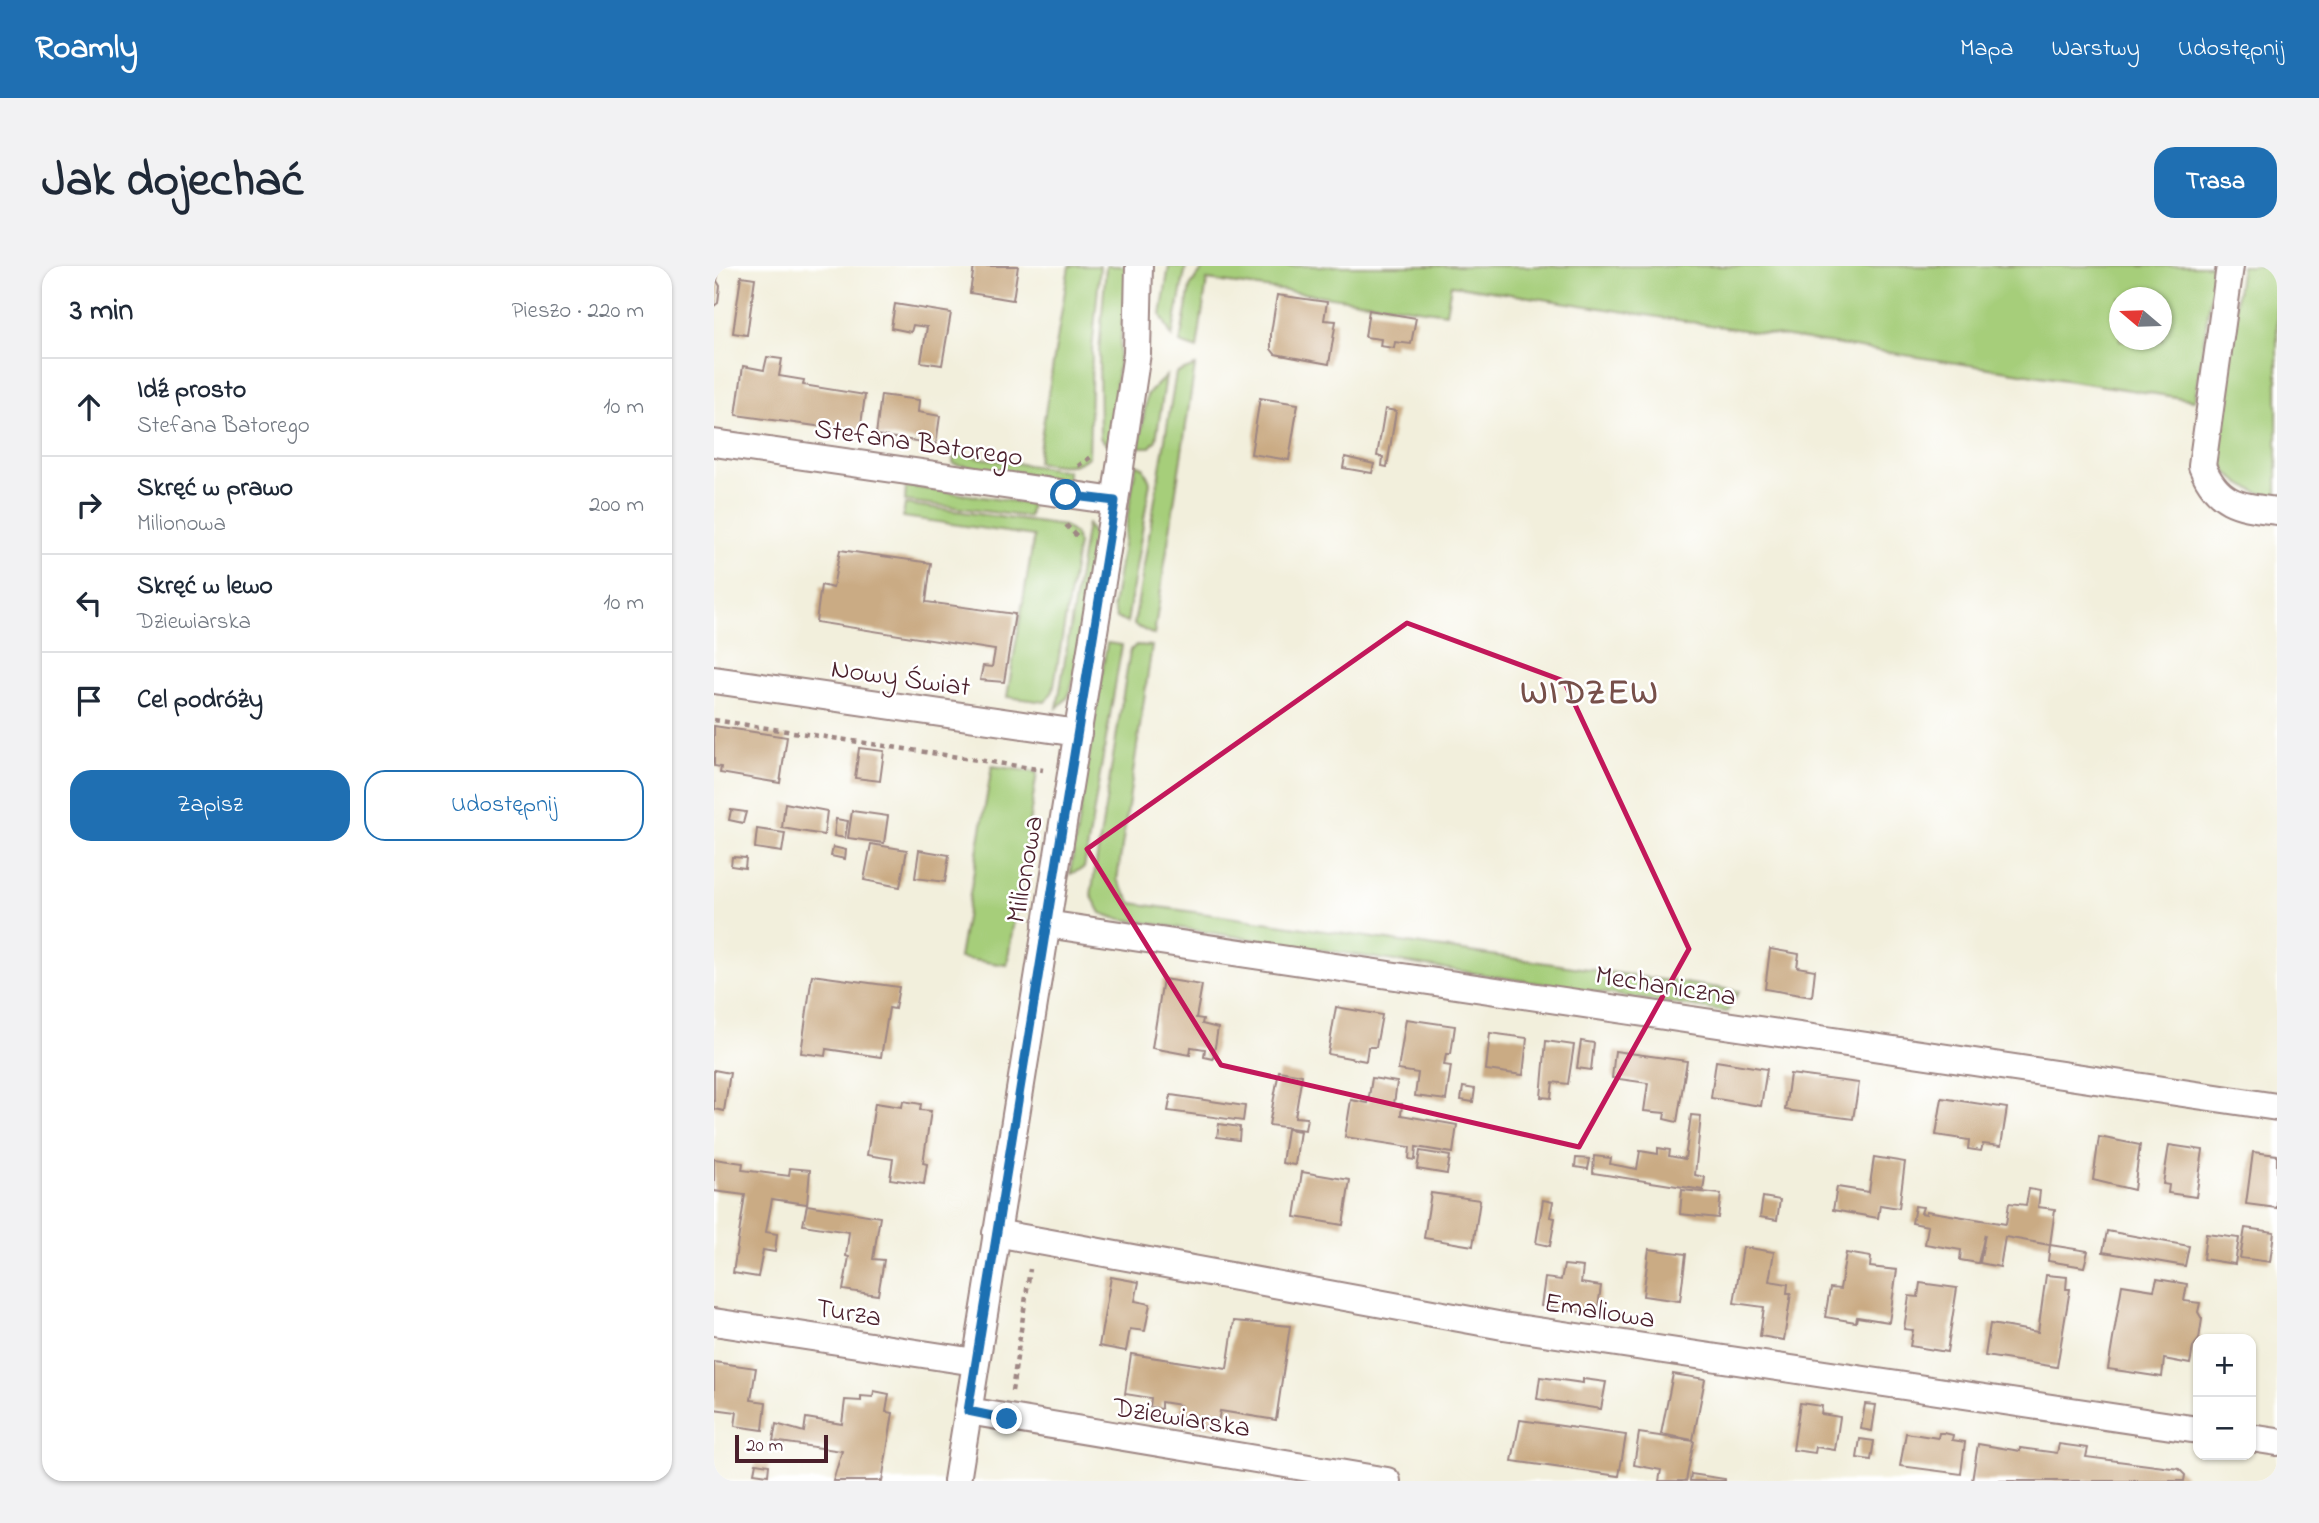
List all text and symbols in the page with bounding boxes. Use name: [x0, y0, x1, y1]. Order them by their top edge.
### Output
text: Roamly: [35, 25, 138, 73]
text: Mapa: [1960, 32, 2013, 67]
text: Warstwy: [2051, 32, 2140, 67]
text: Udostępnij: [2178, 32, 2284, 67]
text: Jak dojechać: [42, 146, 303, 218]
button: Trasa: [2154, 147, 2277, 218]
north arrow: [2109, 287, 2172, 350]
text: 3 min: [70, 290, 133, 334]
text: Pieszo · 220 m: [512, 295, 644, 328]
text: Idź prosto: [137, 372, 246, 410]
icon: ahead: [70, 388, 108, 426]
text: 10 m: [603, 391, 644, 424]
text: Stefana Batorego: [137, 410, 310, 443]
street label: Stefana Batorego: [812, 410, 1025, 479]
text: Skręć w prawo: [137, 470, 293, 508]
route start: [1050, 479, 1081, 510]
icon: right: [70, 486, 108, 524]
text: 200 m: [589, 489, 644, 522]
text: Milionowa: [137, 508, 226, 541]
text: Skręć w lewo: [137, 568, 273, 606]
icon: left: [70, 584, 108, 622]
text: 10 m: [603, 587, 644, 620]
text: Dziewiarska: [137, 606, 251, 639]
street label: Nowy Świat: [828, 649, 973, 710]
district label: WIDZEW: [1520, 669, 1660, 720]
icon: arrive: [70, 682, 108, 720]
text: Cel podróży: [137, 682, 263, 720]
button: Zapisz: [70, 770, 350, 841]
button: Udostępnij: [364, 770, 644, 841]
street label: Milionowa: [997, 813, 1056, 926]
street label: Mechaniczna: [1592, 956, 1739, 1019]
street label: Emaliowa: [1541, 1283, 1658, 1341]
street label: Turza: [813, 1289, 884, 1340]
map controls: [2193, 1334, 2256, 1460]
button: +: [2193, 1334, 2256, 1397]
street label: Dziewiarska: [1109, 1388, 1253, 1451]
button: −: [2193, 1397, 2256, 1460]
route end: [991, 1403, 1022, 1434]
scale bar: [735, 1432, 828, 1464]
text: 20 m: [746, 1433, 783, 1460]

